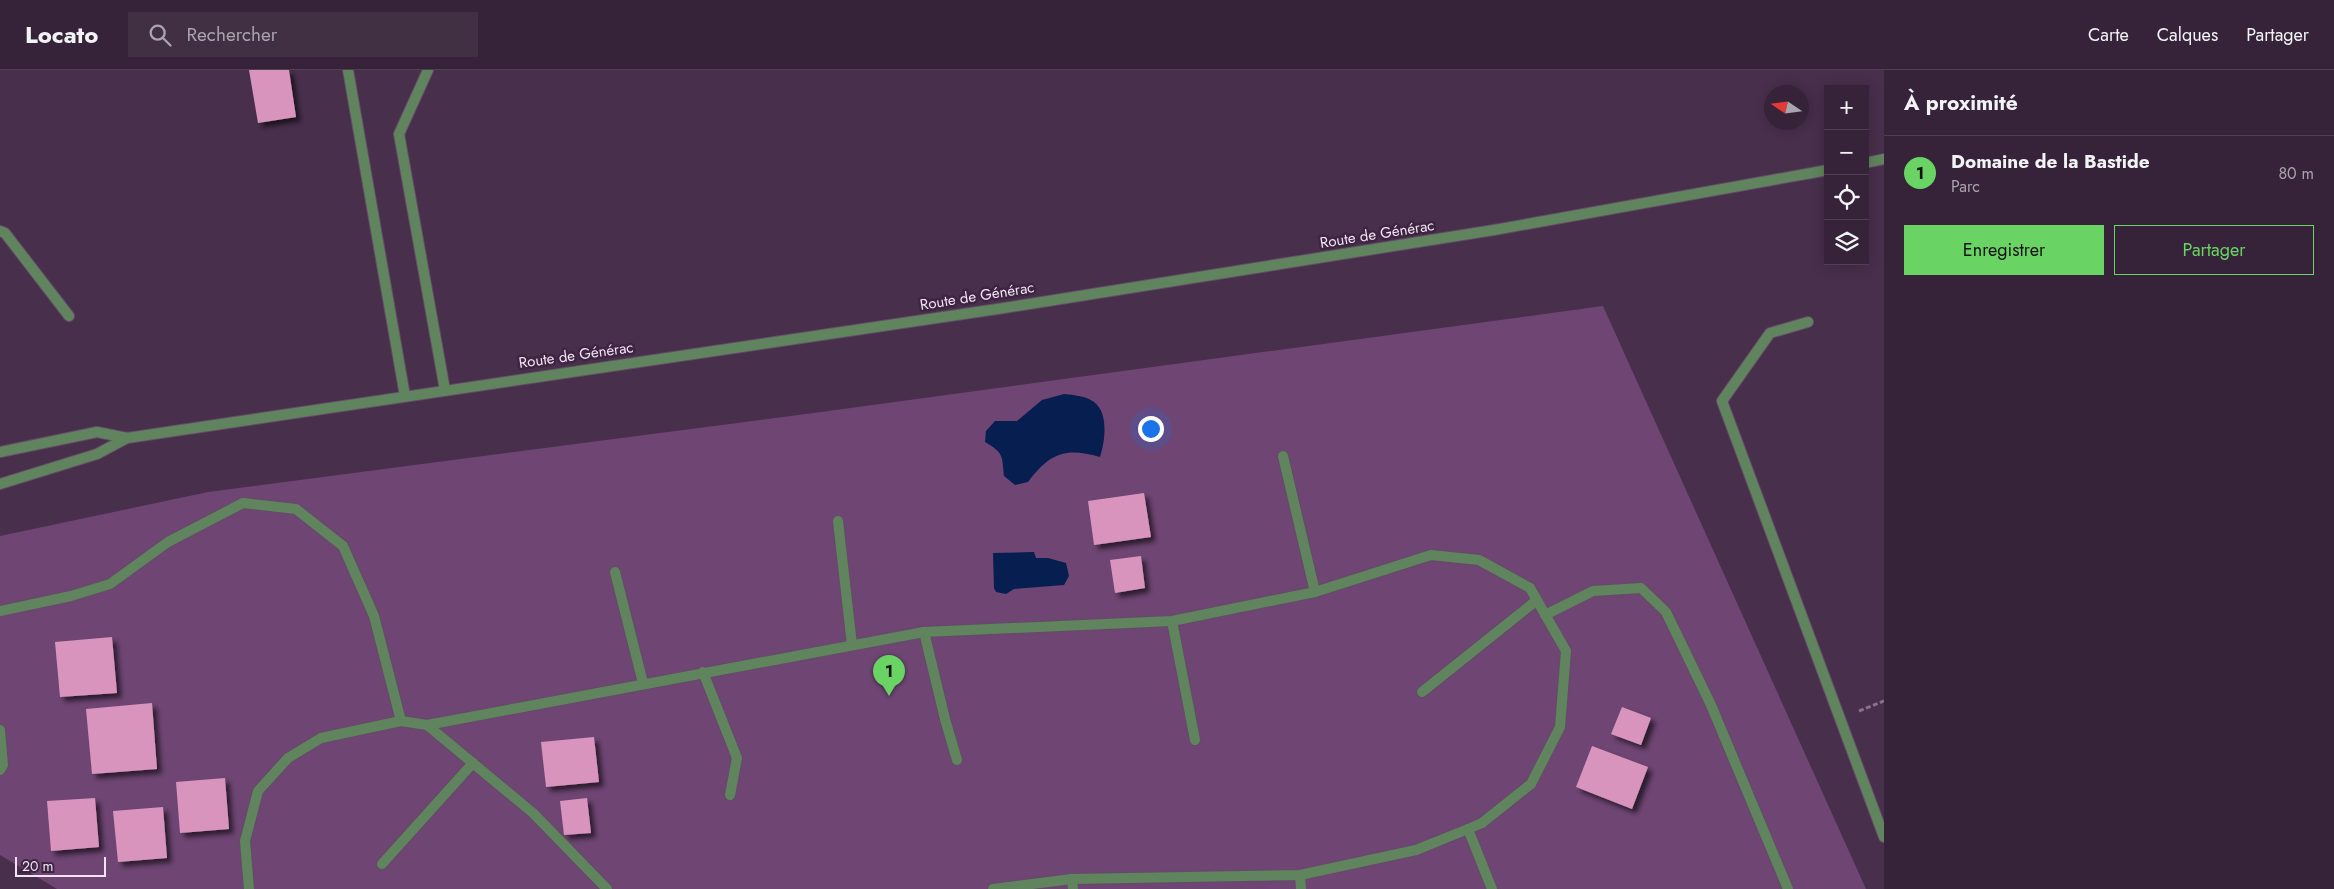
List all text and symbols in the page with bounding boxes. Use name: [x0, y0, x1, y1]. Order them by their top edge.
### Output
search box: [128, 12, 478, 57]
text: Locato: [25, 17, 98, 52]
icon: search: [146, 21, 174, 49]
text: Rechercher: [186, 21, 277, 48]
text: Carte: [2088, 22, 2129, 48]
text: Calques: [2157, 22, 2218, 48]
text: Partager: [2246, 22, 2309, 48]
north arrow: [1764, 85, 1809, 130]
map controls: [1824, 85, 1869, 265]
button: +: [1824, 85, 1869, 130]
text: À proximité: [1904, 88, 2018, 118]
button: −: [1824, 130, 1869, 175]
text: Domaine de la Bastide: [1951, 148, 2150, 175]
text: 1: [1916, 162, 1924, 185]
text: 80 m: [2278, 162, 2314, 185]
button: locate: [1824, 175, 1869, 220]
text: Parc: [1951, 175, 1980, 198]
street label: Route de Générac: [1318, 214, 1436, 254]
button: layers: [1824, 220, 1869, 265]
button: Enregistrer: [1904, 225, 2104, 275]
button: Partager: [2114, 225, 2314, 275]
street label: Route de Générac: [918, 276, 1036, 316]
street label: Route de Générac: [517, 336, 635, 374]
your location: [1138, 416, 1164, 442]
pin: 1: [873, 655, 905, 696]
scale bar: [15, 854, 106, 877]
text: 20 m: [22, 856, 54, 876]

